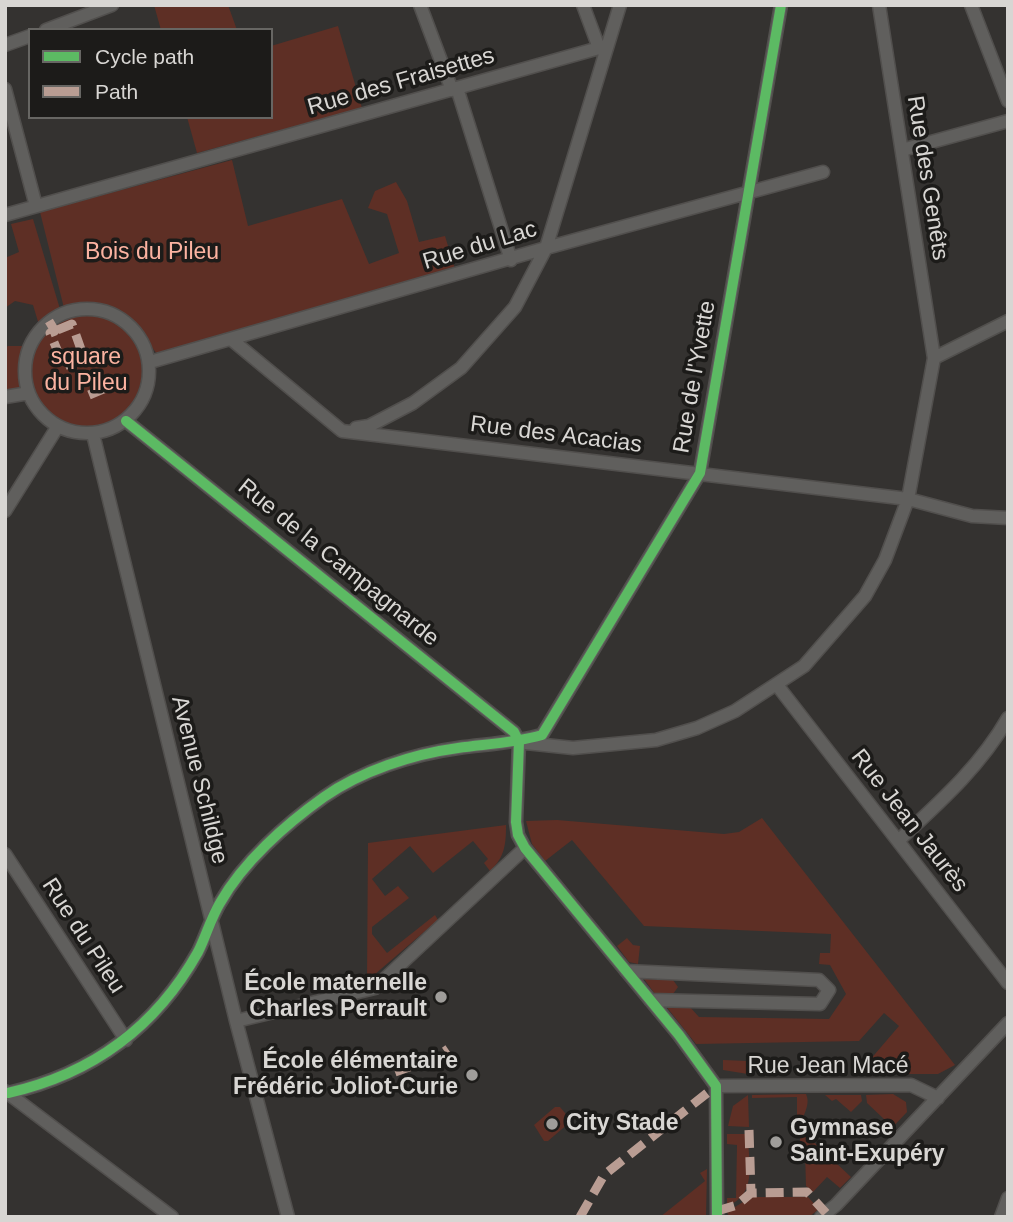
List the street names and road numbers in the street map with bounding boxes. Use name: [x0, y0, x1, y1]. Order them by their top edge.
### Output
street label: Rue des Fraisettes: [304, 42, 498, 122]
street label: Rue des Genêts: [900, 94, 954, 262]
street label: Rue du Lac: [420, 216, 540, 276]
street label: Rue de l'Yvette: [668, 299, 722, 455]
street label: Rue des Acacias: [469, 411, 643, 459]
street label: Rue de la Campagnarde: [232, 473, 444, 653]
street label: Avenue Schildge: [165, 693, 233, 867]
street label: Rue Jean Jaurès: [845, 744, 973, 898]
street label: Rue du Pileu: [36, 873, 130, 999]
street label: Rue Jean Macé: [747, 1053, 909, 1081]

